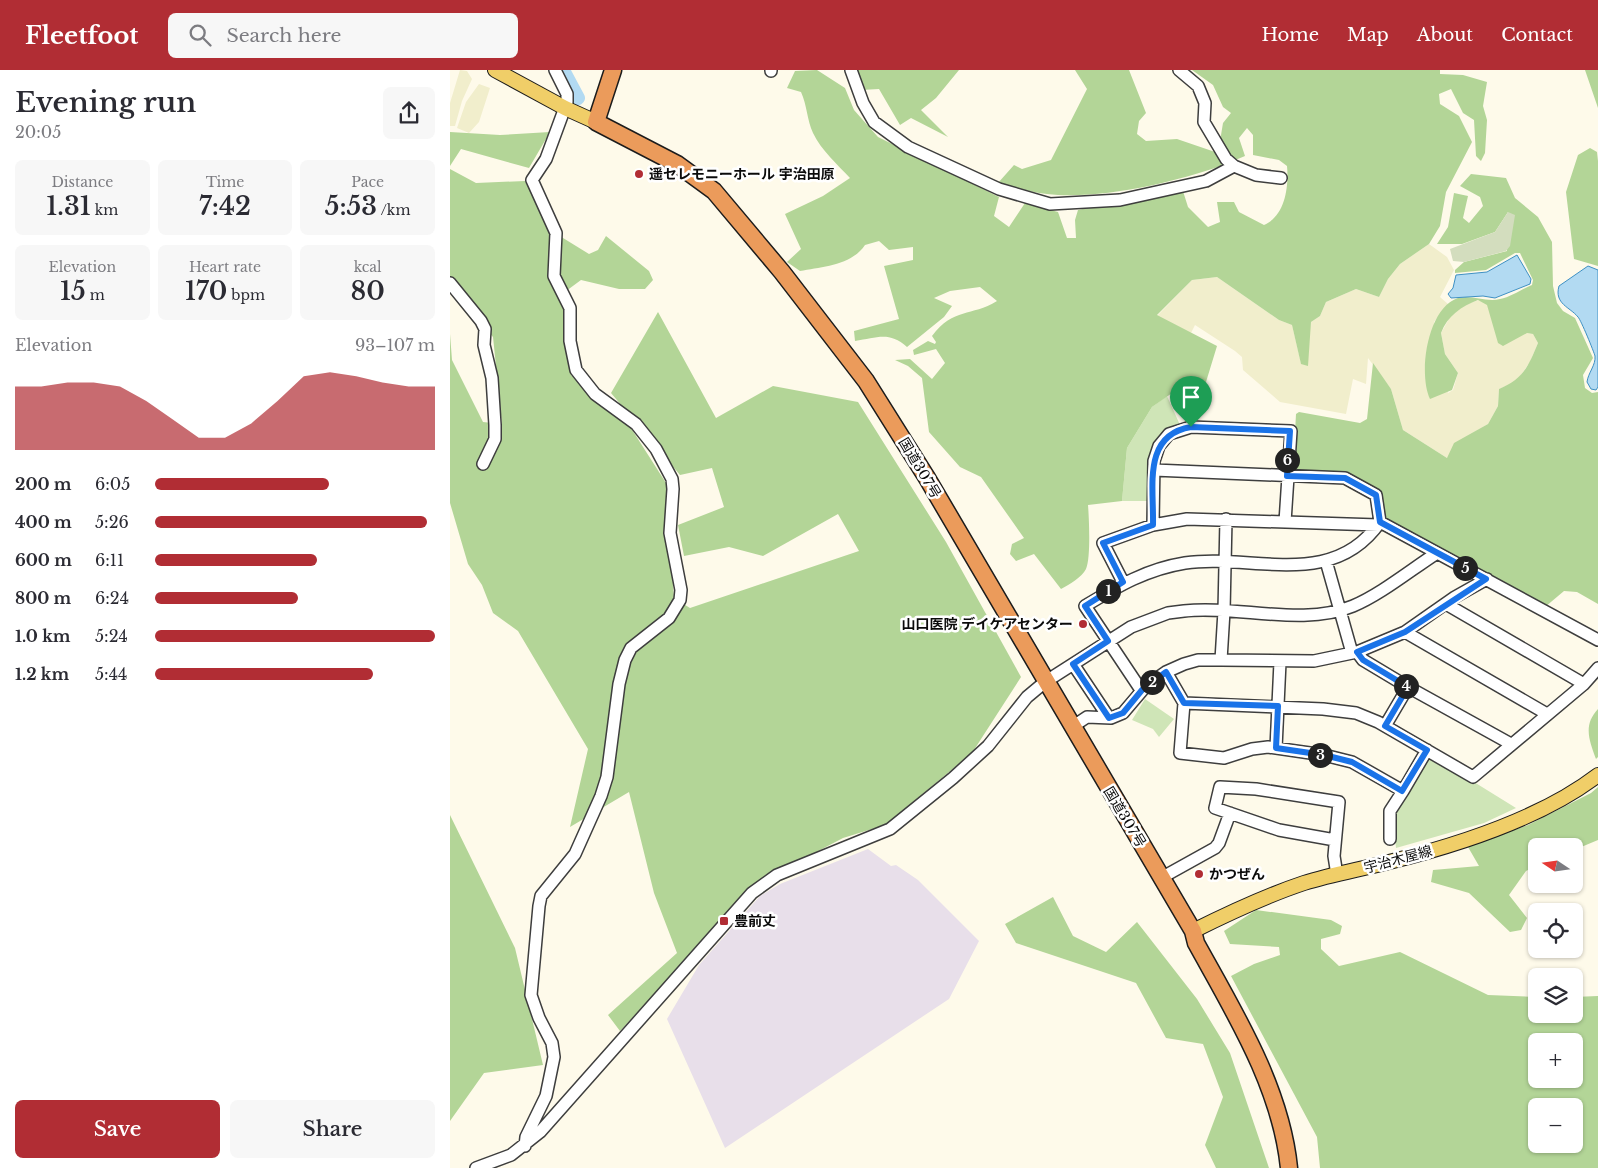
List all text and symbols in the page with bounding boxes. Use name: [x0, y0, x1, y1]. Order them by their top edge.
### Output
search box: [168, 13, 518, 58]
text: Fleetfoot: [25, 21, 138, 50]
icon: search: [186, 21, 214, 49]
text: Search here: [226, 24, 341, 47]
text: Home: [1261, 24, 1319, 46]
text: Map: [1347, 24, 1389, 46]
text: About: [1417, 24, 1473, 46]
text: Contact: [1501, 24, 1573, 46]
text: Evening run: [15, 85, 196, 120]
button: share: [383, 87, 435, 139]
text: 20:05: [15, 122, 61, 142]
place label: 遥セレモニーホール 宇治田原: [649, 165, 835, 183]
marker: 遥セレモニーホール 宇治田原: [633, 168, 645, 180]
text: Distance: [51, 173, 113, 191]
text: Time: [206, 173, 244, 191]
text: Pace: [351, 173, 384, 191]
text: 1.31: [46, 191, 91, 222]
text: 7:42: [199, 191, 251, 222]
text: 5:53: [325, 191, 377, 222]
text: km: [91, 201, 118, 219]
text: /km: [377, 201, 411, 219]
text: Elevation: [49, 258, 116, 276]
text: Heart rate: [189, 258, 261, 276]
text: kcal: [354, 258, 382, 276]
text: 15: [60, 276, 86, 307]
text: 170: [185, 276, 227, 307]
text: 80: [351, 276, 385, 307]
text: m: [86, 286, 105, 304]
text: bpm: [227, 286, 265, 304]
text: Elevation: [15, 335, 92, 355]
text: 93–107 m: [355, 335, 435, 355]
pin: [1170, 376, 1212, 427]
icon: arrive: [1177, 383, 1205, 411]
street label: 国道307号: [895, 434, 945, 502]
pin: 6: [1274, 448, 1300, 472]
text: 6: [1283, 451, 1292, 469]
text: 200 m: [15, 474, 72, 494]
text: 6:05: [95, 474, 130, 494]
text: 400 m: [15, 512, 72, 532]
text: 5:26: [95, 512, 129, 532]
text: 600 m: [15, 550, 72, 570]
text: 6:11: [95, 550, 124, 570]
pin: 5: [1452, 556, 1478, 580]
text: 5: [1461, 559, 1470, 577]
pin: 1: [1096, 578, 1120, 604]
text: 1: [1105, 582, 1112, 600]
text: 800 m: [15, 588, 71, 608]
text: 6:24: [95, 588, 129, 608]
place label: 山口医院 デイケアセンター: [902, 615, 1073, 633]
marker: 山口医院 デイケアセンター: [1077, 618, 1089, 630]
text: 1.0 km: [15, 626, 70, 646]
text: 5:24: [95, 626, 128, 646]
text: 1.2 km: [15, 664, 69, 684]
text: 5:44: [95, 664, 127, 684]
pin: 2: [1140, 670, 1164, 694]
text: 2: [1148, 673, 1157, 691]
pin: 4: [1394, 674, 1418, 698]
text: 4: [1402, 677, 1411, 695]
pin: 3: [1308, 742, 1332, 768]
text: 3: [1316, 746, 1325, 764]
street label: 国道307号: [1100, 783, 1150, 851]
north arrow: [1528, 838, 1582, 892]
map controls: [1528, 838, 1583, 1153]
street label: 宇治木屋線: [1362, 841, 1434, 877]
place label: かつぜん: [1209, 865, 1265, 883]
marker: かつぜん: [1193, 868, 1205, 880]
button: locate: [1528, 903, 1583, 958]
place label: 豊前丈: [734, 912, 776, 930]
marker: 豊前丈: [718, 915, 730, 927]
button: layers: [1528, 968, 1583, 1023]
button: +: [1528, 1033, 1583, 1088]
button: −: [1528, 1098, 1583, 1153]
button: Save: [15, 1100, 220, 1158]
button: Share: [230, 1100, 435, 1158]

